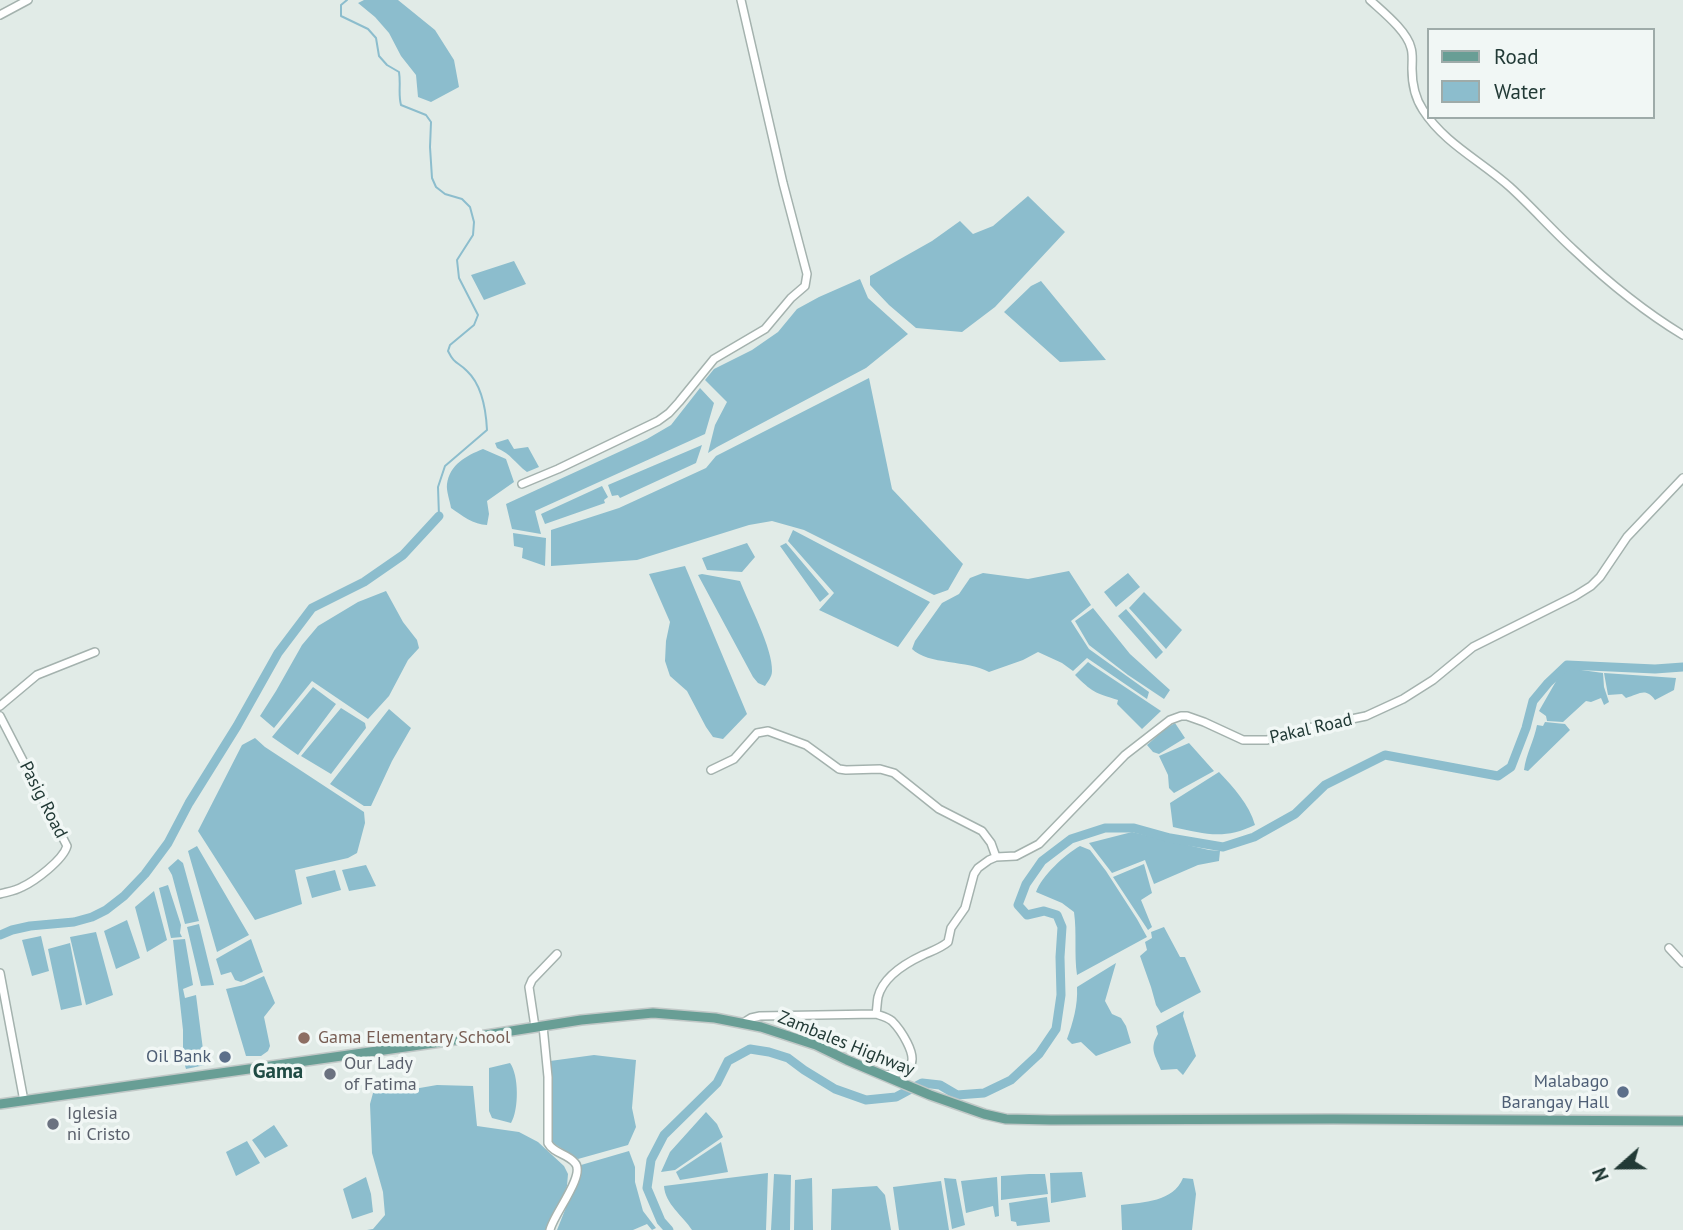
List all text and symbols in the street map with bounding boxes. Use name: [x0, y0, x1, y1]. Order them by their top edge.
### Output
legend: [1428, 28, 1655, 119]
text: Road: [1494, 43, 1538, 70]
text: Water: [1494, 78, 1546, 105]
street label: Pakal Road: [1268, 709, 1354, 749]
street label: Pasig Road: [14, 758, 72, 842]
street label: Zambales Highway: [775, 1007, 917, 1081]
place label: Gama Elementary School: [318, 1027, 510, 1049]
marker: Gama Elementary School: [296, 1030, 312, 1046]
place label: Oil Bank: [146, 1046, 211, 1068]
marker: Oil Bank: [217, 1049, 233, 1065]
place label: Our Lady of Fatima: [344, 1053, 417, 1096]
district label: Gama: [253, 1059, 303, 1085]
marker: Our Lady of Fatima: [322, 1066, 338, 1082]
place label: Malabago Barangay Hall: [1501, 1071, 1609, 1114]
marker: Malabago Barangay Hall: [1615, 1084, 1631, 1100]
place label: Iglesia ni Cristo: [67, 1103, 131, 1146]
marker: Iglesia ni Cristo: [45, 1116, 61, 1132]
north arrow: [1585, 1132, 1655, 1202]
text: N: [1587, 1164, 1614, 1185]

